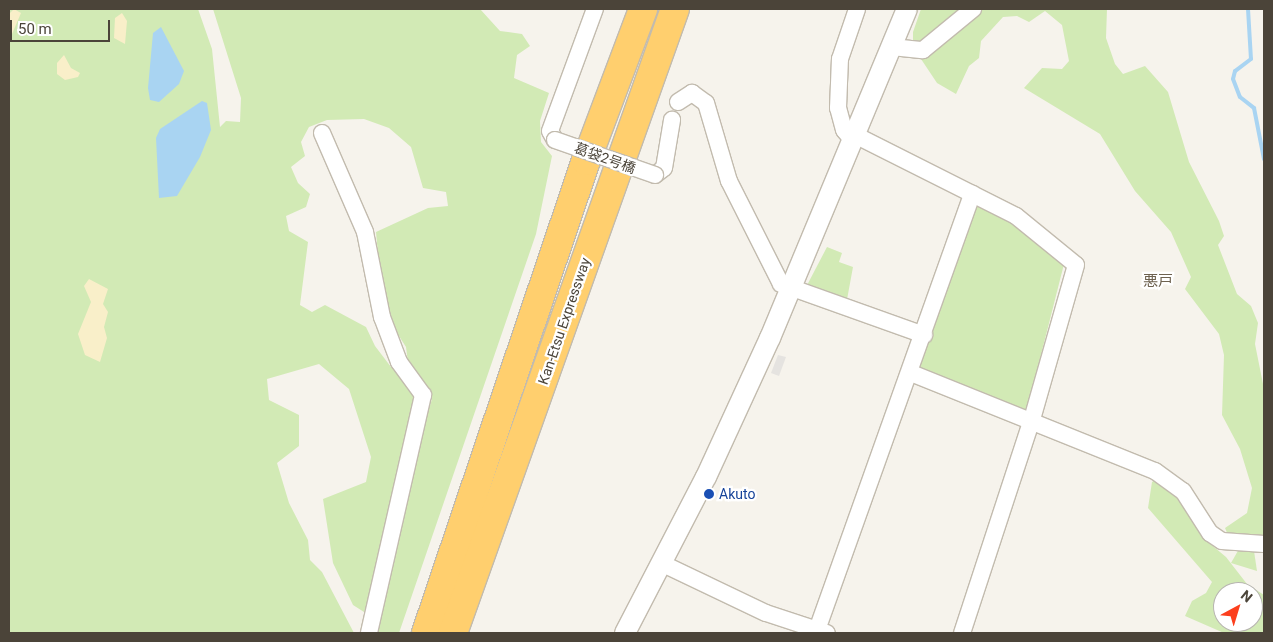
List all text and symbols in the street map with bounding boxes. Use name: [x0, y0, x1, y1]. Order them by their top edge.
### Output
scale bar: [12, 10, 112, 42]
text: 50 m: [18, 20, 52, 38]
street label: 葛袋2号橋: [572, 139, 638, 177]
street label: Kan-Etsu Expressway: [534, 255, 594, 387]
district label: 悪戸: [1143, 273, 1173, 291]
place label: Akuto: [719, 486, 755, 502]
marker: Akuto: [703, 488, 715, 500]
north arrow: [1213, 582, 1263, 632]
text: N: [1238, 587, 1256, 605]

